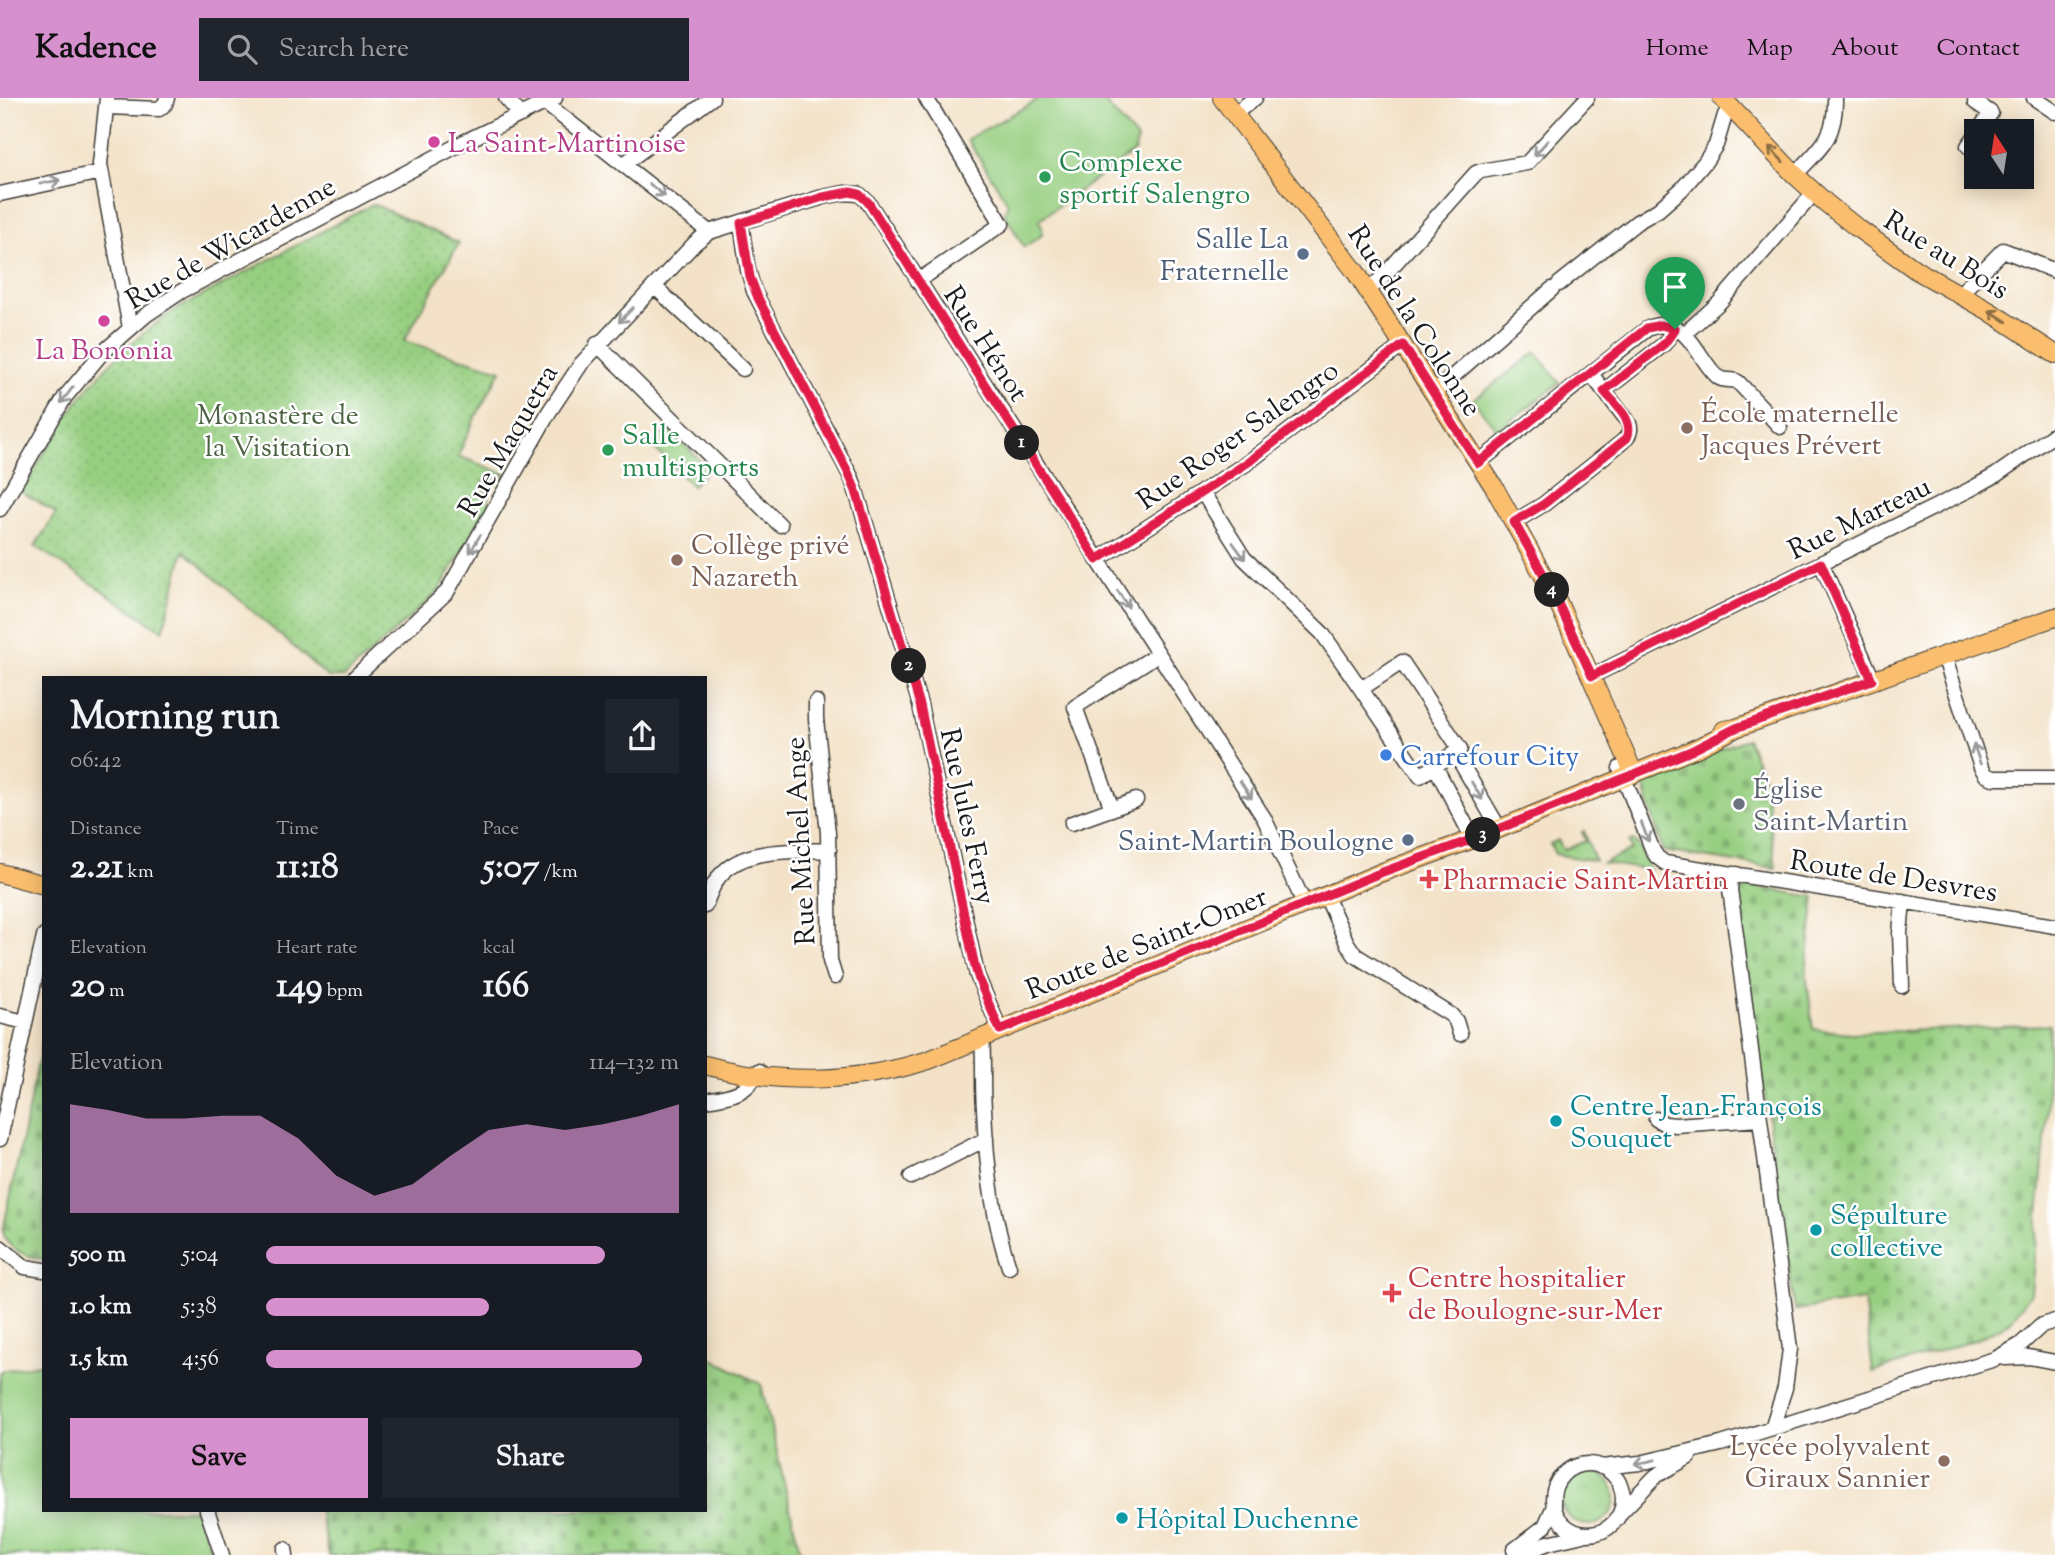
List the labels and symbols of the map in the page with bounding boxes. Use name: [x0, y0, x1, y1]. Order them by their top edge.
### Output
north arrow: [1964, 119, 2034, 189]
place label: La Saint-Martinoise: [448, 125, 686, 165]
marker: La Saint-Martinoise: [426, 134, 442, 150]
one-way arrow: [1534, 139, 1550, 157]
place label: Complexe sportif Salengro: [1059, 144, 1250, 216]
one-way arrow: [1767, 146, 1784, 163]
street label: Rue de Wicardenne: [119, 168, 344, 321]
marker: Complexe sportif Salengro: [1037, 169, 1053, 185]
one-way arrow: [38, 175, 61, 189]
one-way arrow: [647, 183, 665, 198]
street label: Rue au Bois: [1875, 202, 2016, 311]
street label: Rue de la Colonne: [1336, 218, 1491, 425]
place label: Salle La Fraternelle: [1160, 221, 1289, 293]
marker: Salle La Fraternelle: [1295, 246, 1311, 262]
pin: [1645, 257, 1705, 329]
street label: Rue Hénot: [932, 279, 1037, 411]
one-way arrow: [617, 306, 634, 323]
one-way arrow: [1989, 309, 2008, 324]
marker: La Bononia: [96, 313, 112, 329]
place label: La Bononia: [35, 332, 173, 372]
street label: Rue Roger Salengro: [1130, 352, 1348, 521]
street label: Rue Maquetra: [450, 358, 569, 525]
one-way arrow: [60, 386, 75, 405]
place label: École maternelle Jacques Prévert: [1699, 395, 1899, 467]
park label: Monastère de la Visitation: [197, 397, 359, 469]
place label: Salle multisports: [622, 417, 759, 489]
marker: École maternelle Jacques Prévert: [1679, 420, 1695, 436]
pin: 1: [1004, 426, 1040, 460]
marker: Salle multisports: [600, 442, 616, 458]
street label: Rue Marteau: [1782, 468, 1938, 572]
place label: Collège privé Nazareth: [691, 527, 850, 599]
one-way arrow: [467, 534, 481, 554]
one-way arrow: [1231, 541, 1246, 560]
marker: Collège privé Nazareth: [669, 552, 685, 568]
pin: 4: [1534, 573, 1570, 608]
one-way arrow: [1116, 589, 1130, 609]
pin: 2: [892, 648, 926, 684]
street label: Rue Jules Ferry: [928, 725, 1004, 909]
street label: Rue Michel Ange: [777, 735, 827, 946]
place label: Carrefour City: [1400, 738, 1579, 778]
one-way arrow: [1970, 744, 1982, 766]
marker: Carrefour City: [1378, 747, 1394, 763]
place label: Église Saint-Martin: [1753, 771, 1908, 843]
one-way arrow: [1239, 780, 1253, 800]
one-way arrow: [1470, 780, 1484, 800]
marker: Église Saint-Martin: [1731, 796, 1747, 812]
pin: 3: [1466, 818, 1500, 852]
one-way arrow: [1639, 820, 1652, 842]
place label: Saint-Martin Boulogne: [1118, 823, 1394, 863]
marker: Saint-Martin Boulogne: [1400, 832, 1416, 848]
street label: Route de Desvres: [1787, 842, 2000, 914]
place label: Pharmacie Saint-Martin: [1443, 862, 1729, 902]
marker: Pharmacie Saint-Martin: [1421, 871, 1437, 887]
street label: Route de Saint-Omer: [1020, 878, 1274, 1011]
place label: Centre Jean-François Souquet: [1570, 1088, 1822, 1160]
marker: Centre Jean-François Souquet: [1548, 1113, 1564, 1129]
place label: Sépulture collective: [1830, 1197, 1948, 1269]
marker: Sépulture collective: [1808, 1222, 1824, 1238]
place label: Centre hospitalier de Boulogne-sur-Mer: [1408, 1260, 1663, 1332]
marker: Centre hospitalier de Boulogne-sur-Mer: [1382, 1283, 1402, 1303]
place label: Lycée polyvalent Giraux Sannier: [1730, 1428, 1930, 1500]
marker: Lycée polyvalent Giraux Sannier: [1936, 1453, 1952, 1469]
one-way arrow: [1634, 1455, 1657, 1469]
place label: Hôpital Duchenne: [1136, 1501, 1359, 1541]
marker: Hôpital Duchenne: [1114, 1510, 1130, 1526]

